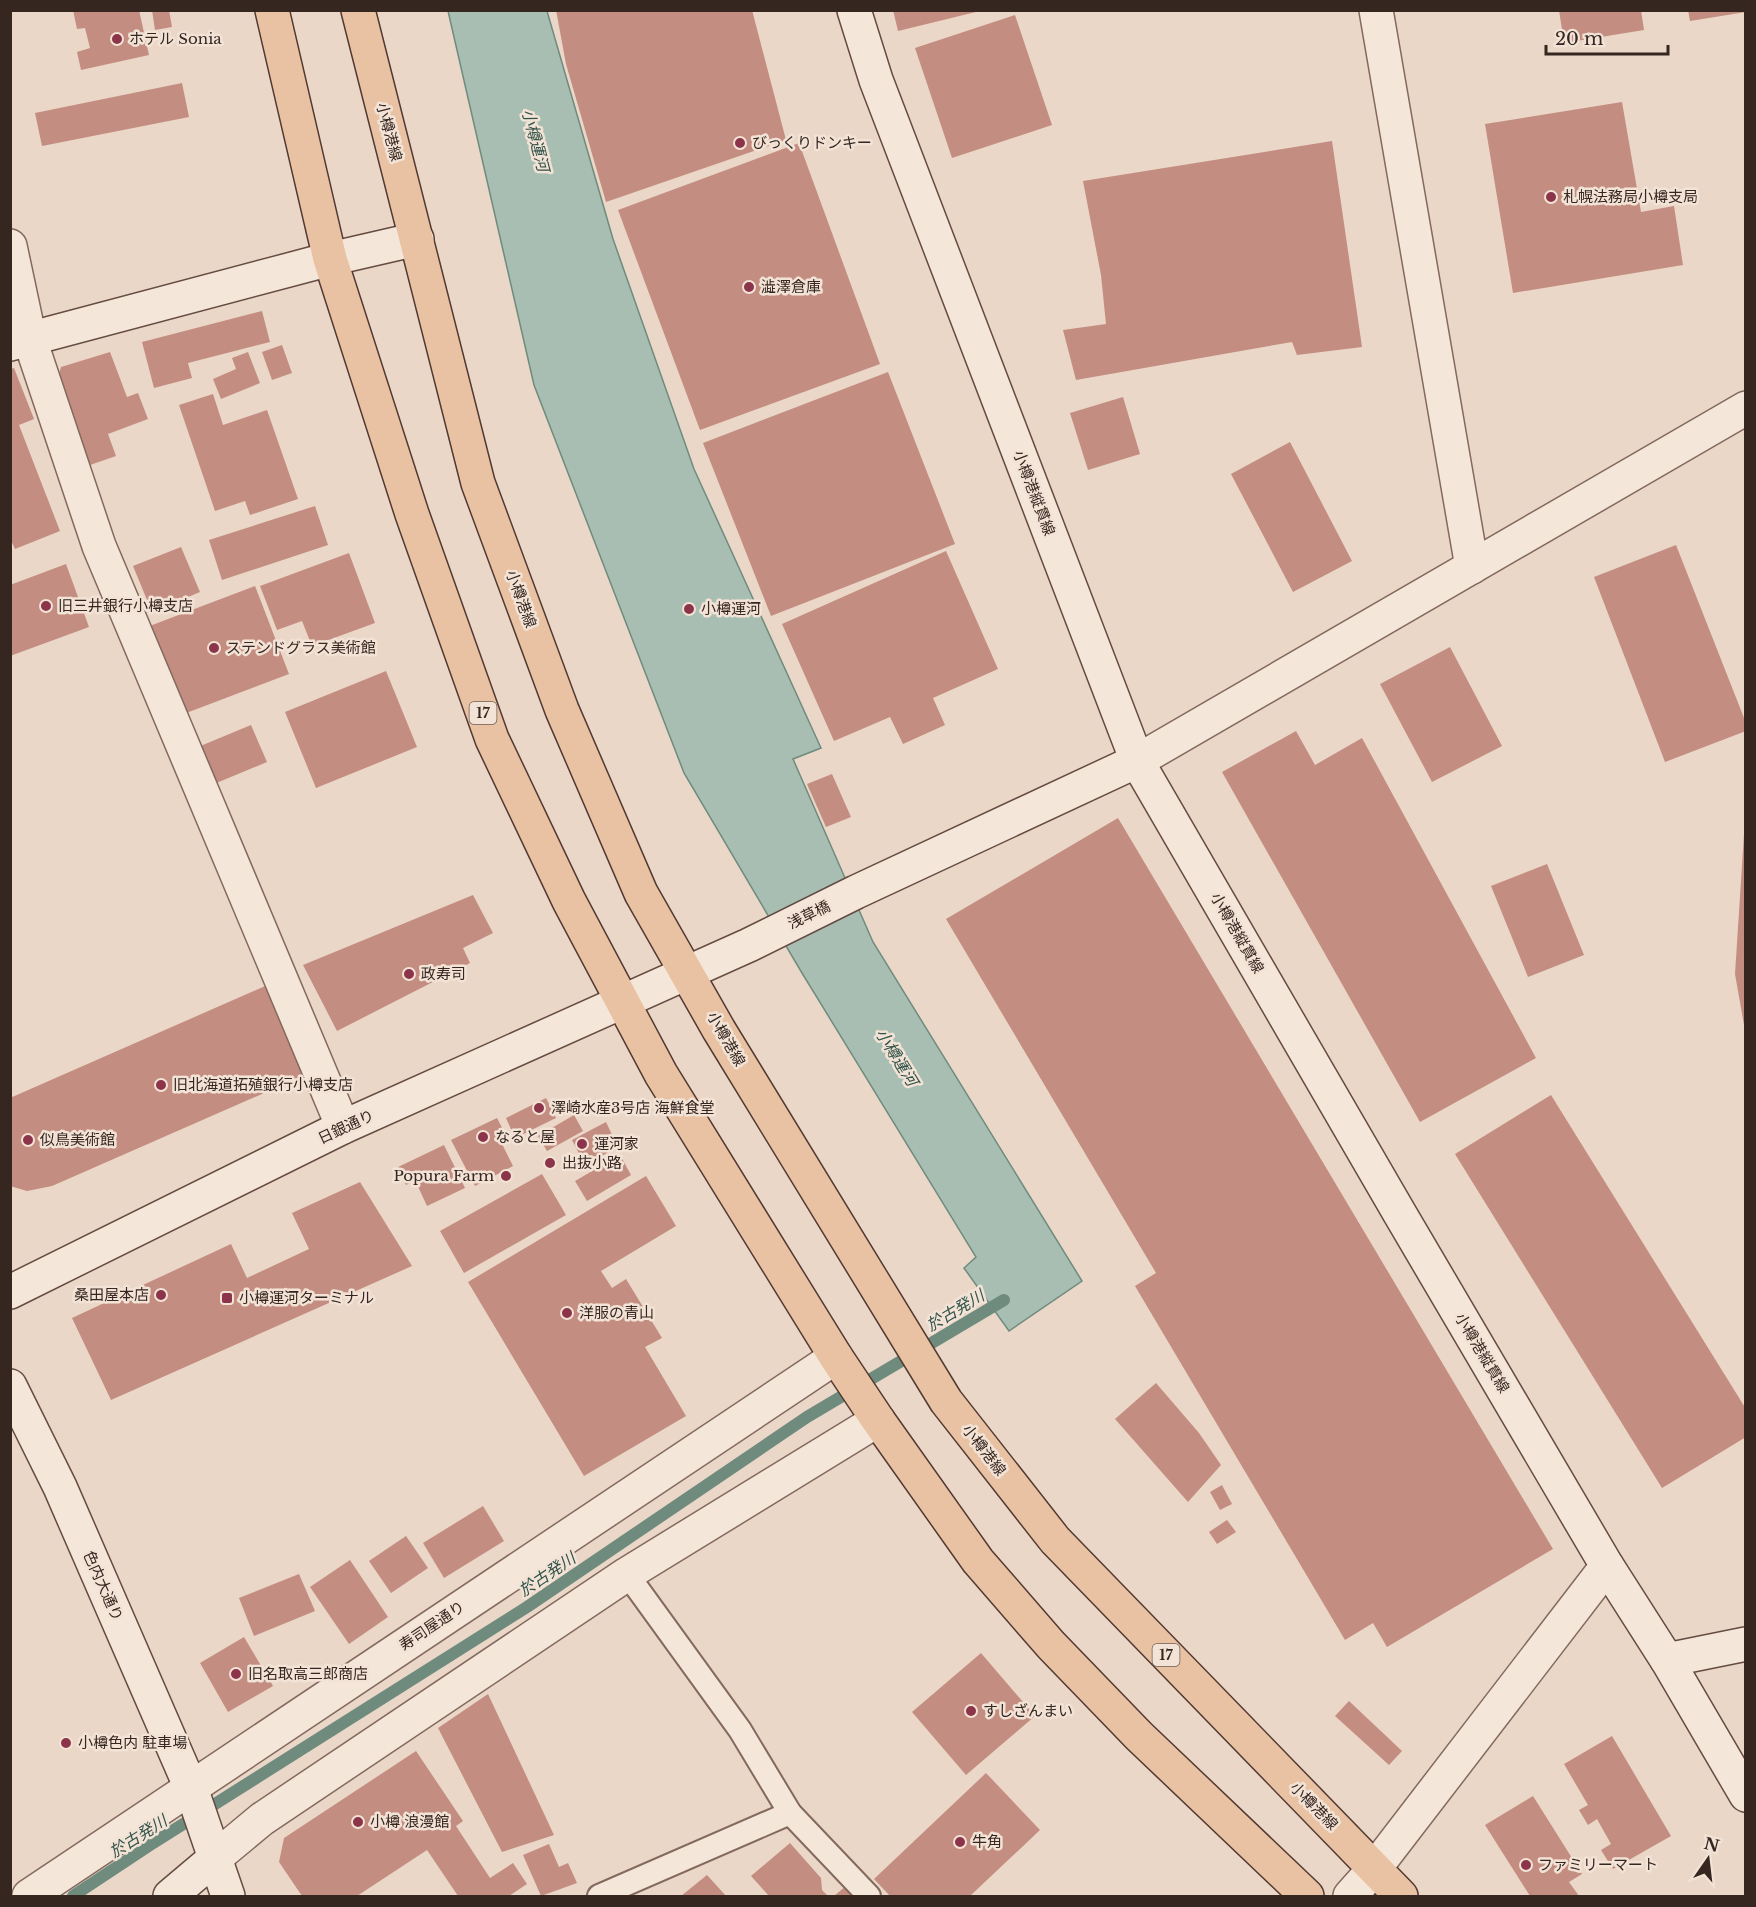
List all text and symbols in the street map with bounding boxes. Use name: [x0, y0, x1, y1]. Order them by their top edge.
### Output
scale bar: [1546, 18, 1668, 56]
text: 20 m: [1555, 28, 1603, 50]
place label: ホテル Sonia: [129, 29, 222, 48]
marker: ホテル Sonia: [110, 32, 124, 46]
street label: 小樽港線: [373, 100, 406, 163]
water label: 小樽運河: [518, 106, 555, 176]
place label: びっくりドンキー: [752, 133, 872, 152]
marker: びっくりドンキー: [733, 136, 747, 150]
place label: 札幌法務局小樽支局: [1563, 187, 1698, 206]
marker: 札幌法務局小樽支局: [1544, 190, 1558, 204]
place label: 澁澤倉庫: [761, 277, 821, 296]
marker: 澁澤倉庫: [742, 280, 756, 294]
street label: 小樽港縦貫線: [1009, 447, 1059, 538]
street label: 小樽港線: [502, 567, 541, 630]
place label: 旧三井銀行小樽支店: [58, 596, 193, 615]
marker: 旧三井銀行小樽支店: [39, 599, 53, 613]
place label: 小樽運河: [701, 599, 761, 618]
marker: 小樽運河: [682, 602, 696, 616]
place label: ステンドグラス美術館: [226, 638, 376, 657]
marker: ステンドグラス美術館: [207, 641, 221, 655]
road number: 17: [470, 702, 496, 724]
street label: 小樽港縦貫線: [1207, 889, 1268, 976]
street label: 浅草橋: [784, 896, 833, 933]
place label: 政寿司: [421, 964, 466, 983]
marker: 政寿司: [402, 967, 416, 981]
street label: 小樽港線: [703, 1008, 750, 1069]
water label: 小樽運河: [872, 1025, 924, 1092]
place label: 旧北海道拓殖銀行小樽支店: [173, 1075, 353, 1094]
marker: 旧北海道拓殖銀行小樽支店: [154, 1078, 168, 1092]
place label: 澤崎水産3号店 海鮮食堂: [551, 1098, 715, 1117]
marker: 澤崎水産3号店 海鮮食堂: [532, 1101, 546, 1115]
street label: 日銀通り: [315, 1105, 377, 1148]
place label: なると屋: [495, 1127, 555, 1146]
place label: 似鳥美術館: [40, 1130, 115, 1149]
marker: なると屋: [476, 1130, 490, 1144]
marker: 似鳥美術館: [21, 1133, 35, 1147]
place label: 運河家: [594, 1134, 639, 1153]
marker: 運河家: [575, 1137, 589, 1151]
place label: 出抜小路: [562, 1153, 622, 1172]
marker: 出抜小路: [543, 1156, 557, 1170]
place label: Popura Farm: [393, 1166, 494, 1185]
marker: Popura Farm: [499, 1169, 513, 1183]
water label: 於古発川: [922, 1284, 989, 1335]
place label: 桑田屋本店: [74, 1285, 149, 1304]
marker: 桑田屋本店: [154, 1288, 168, 1302]
place label: 小樽運河ターミナル: [239, 1288, 374, 1307]
marker: 小樽運河ターミナル: [220, 1291, 234, 1305]
place label: 洋服の青山: [579, 1303, 654, 1322]
marker: 洋服の青山: [560, 1306, 574, 1320]
street label: 小樽港縦貫線: [1451, 1309, 1514, 1396]
street label: 小樽港線: [958, 1420, 1010, 1479]
water label: 於古発川: [515, 1547, 581, 1600]
street label: 色内大通り: [80, 1548, 127, 1624]
street label: 寿司屋通り: [395, 1597, 468, 1654]
road number: 17: [1152, 1644, 1180, 1666]
place label: 旧名取高三郎商店: [248, 1664, 368, 1683]
marker: 旧名取高三郎商店: [229, 1667, 243, 1681]
place label: すしざんまい: [983, 1701, 1073, 1720]
marker: すしざんまい: [964, 1704, 978, 1718]
place label: 小樽色内 駐車場: [78, 1733, 187, 1752]
marker: 小樽色内 駐車場: [59, 1736, 73, 1750]
street label: 小樽港線: [1286, 1778, 1342, 1834]
water label: 於古発川: [106, 1810, 172, 1861]
place label: 小樽 浪漫館: [370, 1812, 449, 1831]
marker: 小樽 浪漫館: [351, 1815, 365, 1829]
north arrow: [1678, 1829, 1738, 1889]
place label: 牛角: [972, 1832, 1002, 1851]
text: N: [1702, 1833, 1721, 1856]
marker: 牛角: [953, 1835, 967, 1849]
place label: ファミリーマート: [1538, 1855, 1658, 1874]
marker: ファミリーマート: [1519, 1858, 1533, 1872]

